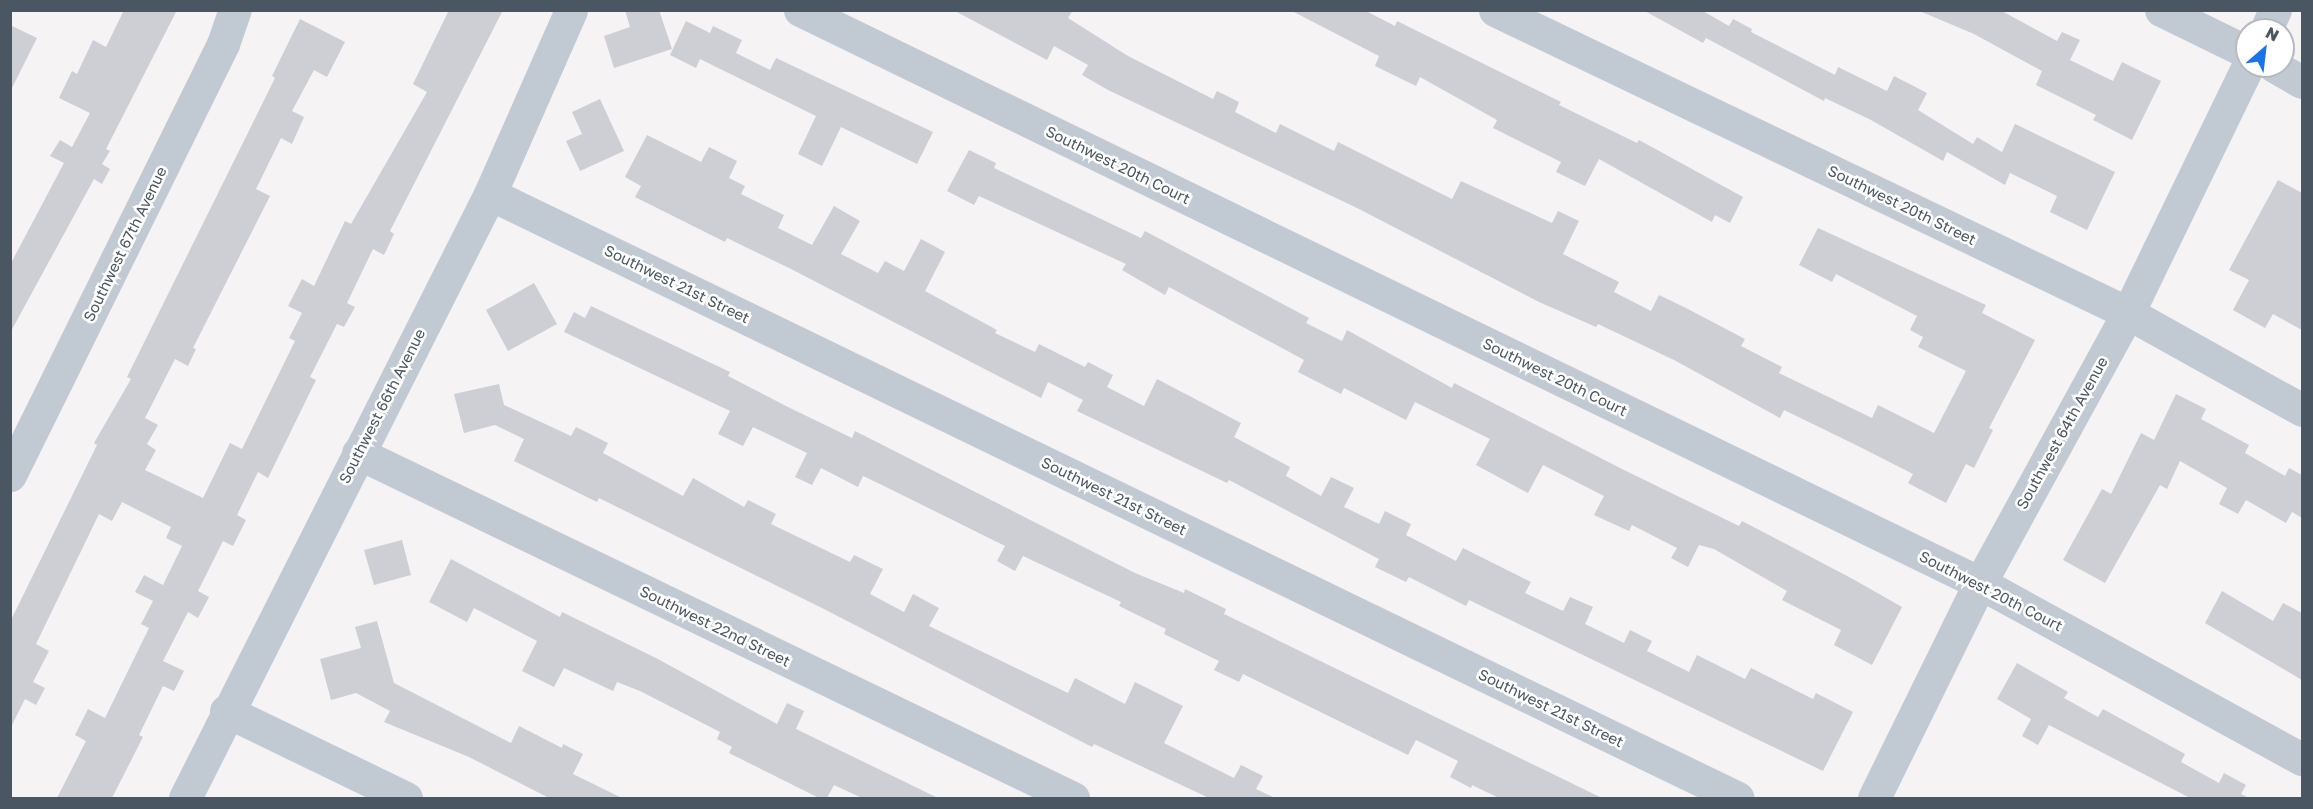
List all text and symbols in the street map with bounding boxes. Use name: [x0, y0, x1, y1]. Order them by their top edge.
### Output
north arrow: [2235, 18, 2295, 78]
text: N: [2262, 22, 2283, 46]
street label: Southwest 20th Court: [1043, 122, 1193, 208]
street label: Southwest 20th Street: [1825, 161, 1979, 249]
street label: Southwest 67th Avenue: [80, 164, 170, 324]
street label: Southwest 21st Street: [601, 241, 753, 327]
street label: Southwest 66th Avenue: [335, 326, 429, 486]
street label: Southwest 20th Court: [1480, 334, 1630, 420]
street label: Southwest 64th Avenue: [2013, 354, 2111, 512]
street label: Southwest 21st Street: [1038, 453, 1190, 539]
street label: Southwest 20th Court: [1916, 547, 2066, 635]
street label: Southwest 22nd Street: [637, 582, 793, 670]
street label: Southwest 21st Street: [1475, 665, 1627, 751]

